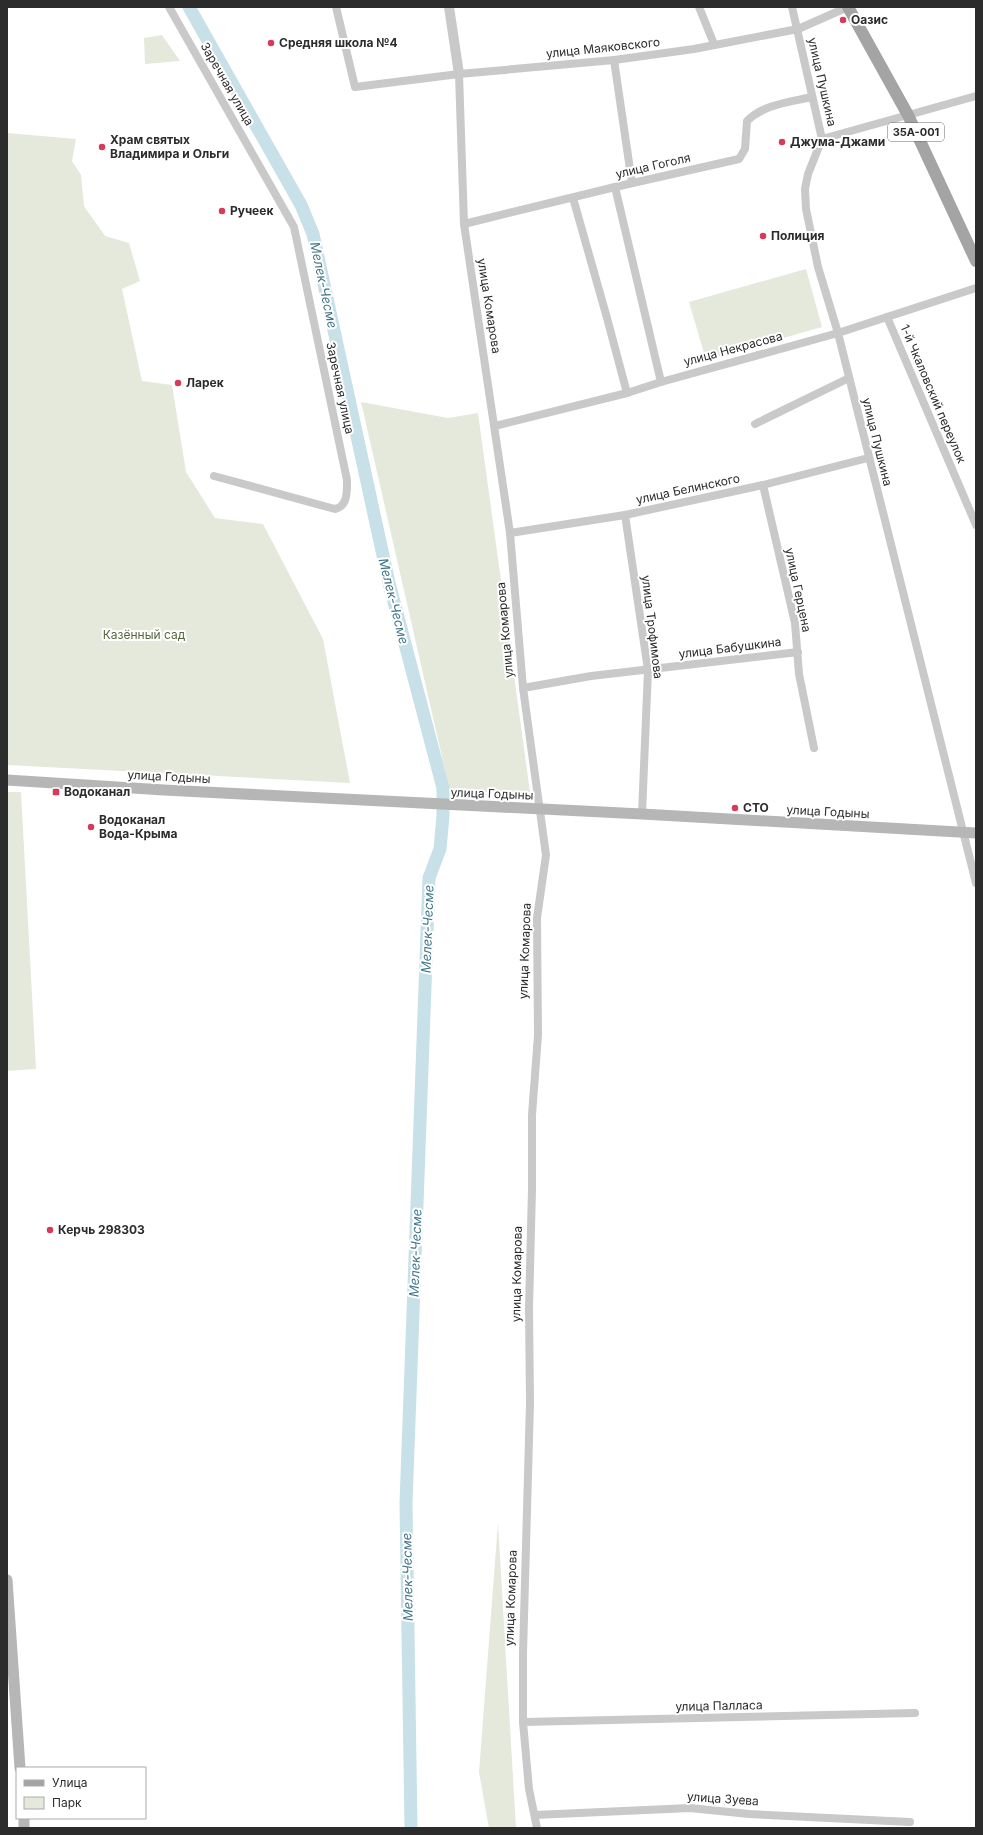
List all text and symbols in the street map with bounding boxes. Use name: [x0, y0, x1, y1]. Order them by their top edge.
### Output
place label: Оазис: [851, 12, 888, 27]
marker: Оазис: [838, 15, 848, 25]
street label: улица Маяковского: [545, 34, 661, 61]
place label: Средняя школа №4: [279, 35, 398, 50]
street label: улица Пушкина: [805, 36, 840, 128]
marker: Средняя школа №4: [266, 38, 276, 48]
street label: Заречная улица: [198, 40, 257, 128]
road number: 35А-001: [888, 123, 944, 141]
place label: Храм святых Владимира и Ольги: [110, 132, 229, 161]
place label: Джума-Джами: [790, 134, 885, 149]
marker: Джума-Джами: [777, 137, 787, 147]
marker: Храм святых Владимира и Ольги: [97, 142, 107, 152]
street label: улица Гоголя: [614, 150, 692, 181]
place label: Ручеек: [230, 203, 273, 218]
marker: Ручеек: [217, 206, 227, 216]
place label: Полиция: [771, 228, 824, 243]
marker: Полиция: [758, 231, 768, 241]
water label: Мелек-Чесме: [307, 240, 341, 330]
street label: улица Комарова: [475, 257, 504, 355]
street label: 1-й Чкаловский переулок: [897, 322, 970, 466]
street label: улица Некрасова: [682, 328, 784, 369]
street label: Заречная улица: [323, 341, 358, 435]
place label: Ларек: [186, 375, 224, 390]
marker: Ларек: [173, 378, 183, 388]
street label: улица Пушкина: [859, 396, 896, 488]
street label: улица Белинского: [635, 470, 741, 507]
street label: улица Герцена: [782, 546, 815, 633]
water label: Мелек-Чесме: [376, 556, 412, 646]
street label: улица Трофимова: [639, 574, 666, 680]
street label: улица Комарова: [493, 581, 516, 679]
park label: Казённый сад: [103, 627, 186, 642]
street label: улица Бабушкина: [678, 634, 782, 661]
street label: улица Годыны: [127, 767, 211, 786]
place label: Водоканал: [64, 784, 130, 799]
street label: улица Годыны: [450, 785, 534, 802]
marker: Водоканал: [51, 787, 61, 797]
place label: СТО: [743, 800, 769, 815]
street label: улица Годыны: [786, 802, 870, 821]
marker: СТО: [730, 803, 740, 813]
place label: Водоканал Вода-Крыма: [99, 812, 178, 841]
marker: Водоканал Вода-Крыма: [86, 822, 96, 832]
water label: Мелек-Чесме: [417, 885, 437, 973]
street label: улица Комарова: [515, 903, 534, 999]
water label: Мелек-Чесме: [405, 1209, 425, 1297]
place label: Керчь 298303: [58, 1222, 145, 1237]
marker: Керчь 298303: [45, 1225, 55, 1235]
street label: улица Комарова: [508, 1226, 525, 1322]
water label: Мелек-Чесме: [398, 1533, 416, 1621]
street label: улица Комарова: [501, 1550, 520, 1646]
street label: улица Палласа: [675, 1697, 763, 1714]
legend: [16, 1767, 146, 1819]
text: Улица: [52, 1775, 87, 1790]
street label: улица Зуева: [687, 1789, 759, 1808]
text: Парк: [52, 1795, 82, 1810]

